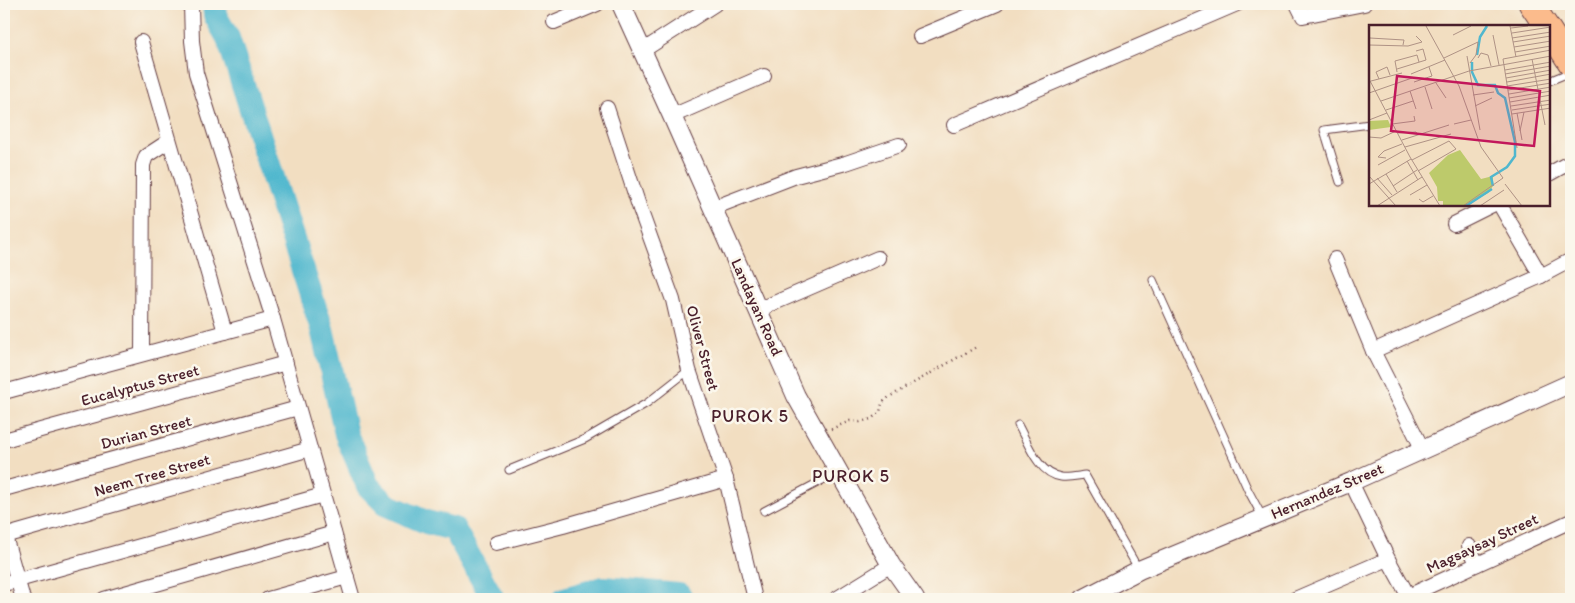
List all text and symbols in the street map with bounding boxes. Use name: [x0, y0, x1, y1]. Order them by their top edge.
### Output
inset map: [1369, 25, 1550, 206]
street label: Landayan Road: [727, 255, 787, 359]
street label: Oliver Street: [682, 303, 724, 393]
street label: Eucalyptus Street: [79, 360, 201, 410]
district label: PUROK 5: [711, 405, 789, 427]
street label: Durian Street: [99, 411, 193, 453]
street label: Neem Tree Street: [92, 449, 212, 501]
street label: Hernandez Street: [1268, 459, 1386, 523]
district label: PUROK 5: [812, 465, 890, 487]
street label: Magsaysay Street: [1423, 509, 1541, 577]

